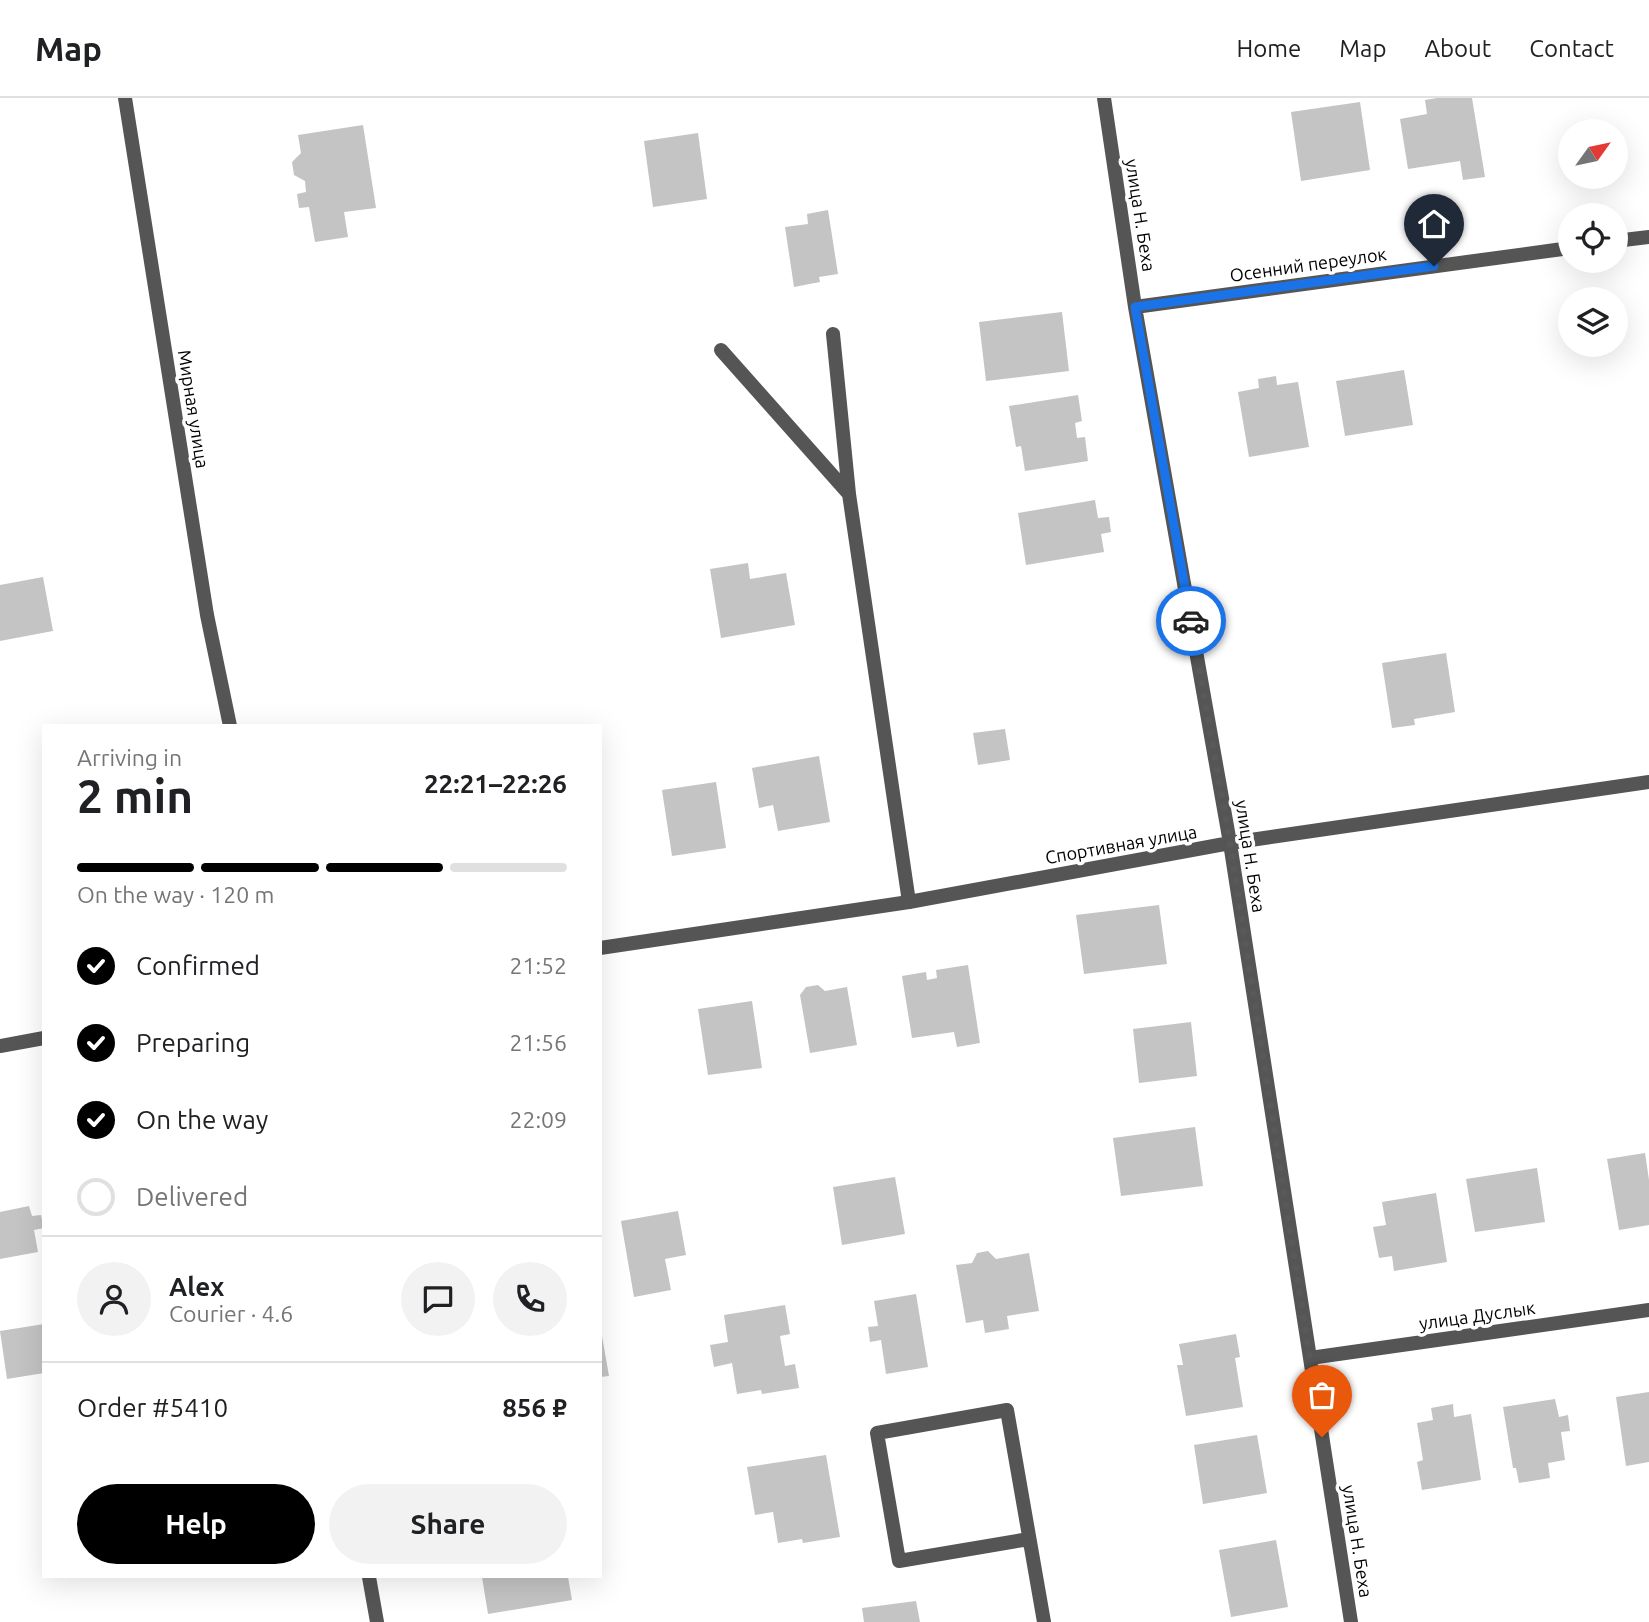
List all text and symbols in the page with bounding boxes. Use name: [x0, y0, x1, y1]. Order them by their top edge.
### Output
text: Map: [35, 30, 102, 67]
text: Home: [1236, 35, 1301, 62]
text: Map: [1339, 35, 1386, 62]
text: About: [1424, 35, 1491, 62]
text: Contact: [1529, 35, 1614, 62]
north arrow: [1558, 119, 1628, 189]
map controls: [1558, 119, 1628, 357]
street label: улица Н. Беха: [1122, 157, 1160, 273]
pin: [1404, 194, 1464, 266]
button: locate: [1558, 203, 1628, 273]
icon: home: [1415, 205, 1453, 243]
street label: Осенний переулок: [1228, 243, 1388, 285]
button: layers: [1558, 287, 1628, 357]
street label: Мирная улица: [175, 348, 213, 470]
courier: [1156, 586, 1226, 656]
icon: car: [1172, 602, 1210, 640]
text: Arriving in: [77, 745, 182, 770]
text: 22:21–22:26: [424, 769, 567, 798]
text: 2 min: [77, 770, 193, 822]
street label: улица Н. Беха: [1232, 798, 1270, 914]
street label: Спортивная улица: [1044, 821, 1198, 867]
text: On the way · 120 m: [77, 882, 274, 907]
icon: check: [77, 947, 115, 985]
text: Confirmed: [136, 951, 260, 980]
text: 21:52: [509, 953, 567, 978]
icon: check: [77, 1024, 115, 1062]
text: Preparing: [136, 1028, 250, 1057]
text: 21:56: [509, 1030, 567, 1055]
icon: check: [77, 1101, 115, 1139]
text: On the way: [136, 1105, 268, 1134]
text: 22:09: [509, 1107, 567, 1132]
text: Delivered: [136, 1182, 248, 1211]
button: person: [77, 1262, 151, 1336]
button: chat: [401, 1262, 475, 1336]
button: phone: [493, 1262, 567, 1336]
text: Alex: [169, 1272, 224, 1301]
street label: улица Дуслык: [1418, 1297, 1536, 1333]
text: Courier · 4.6: [169, 1301, 293, 1326]
pin: [1292, 1365, 1352, 1437]
icon: bag: [1303, 1376, 1341, 1414]
text: Order #5410: [77, 1393, 228, 1422]
text: 856 ₽: [502, 1393, 567, 1422]
street label: улица Н. Беха: [1339, 1483, 1377, 1599]
button: Help: [77, 1484, 315, 1564]
button: Share: [329, 1484, 567, 1564]

